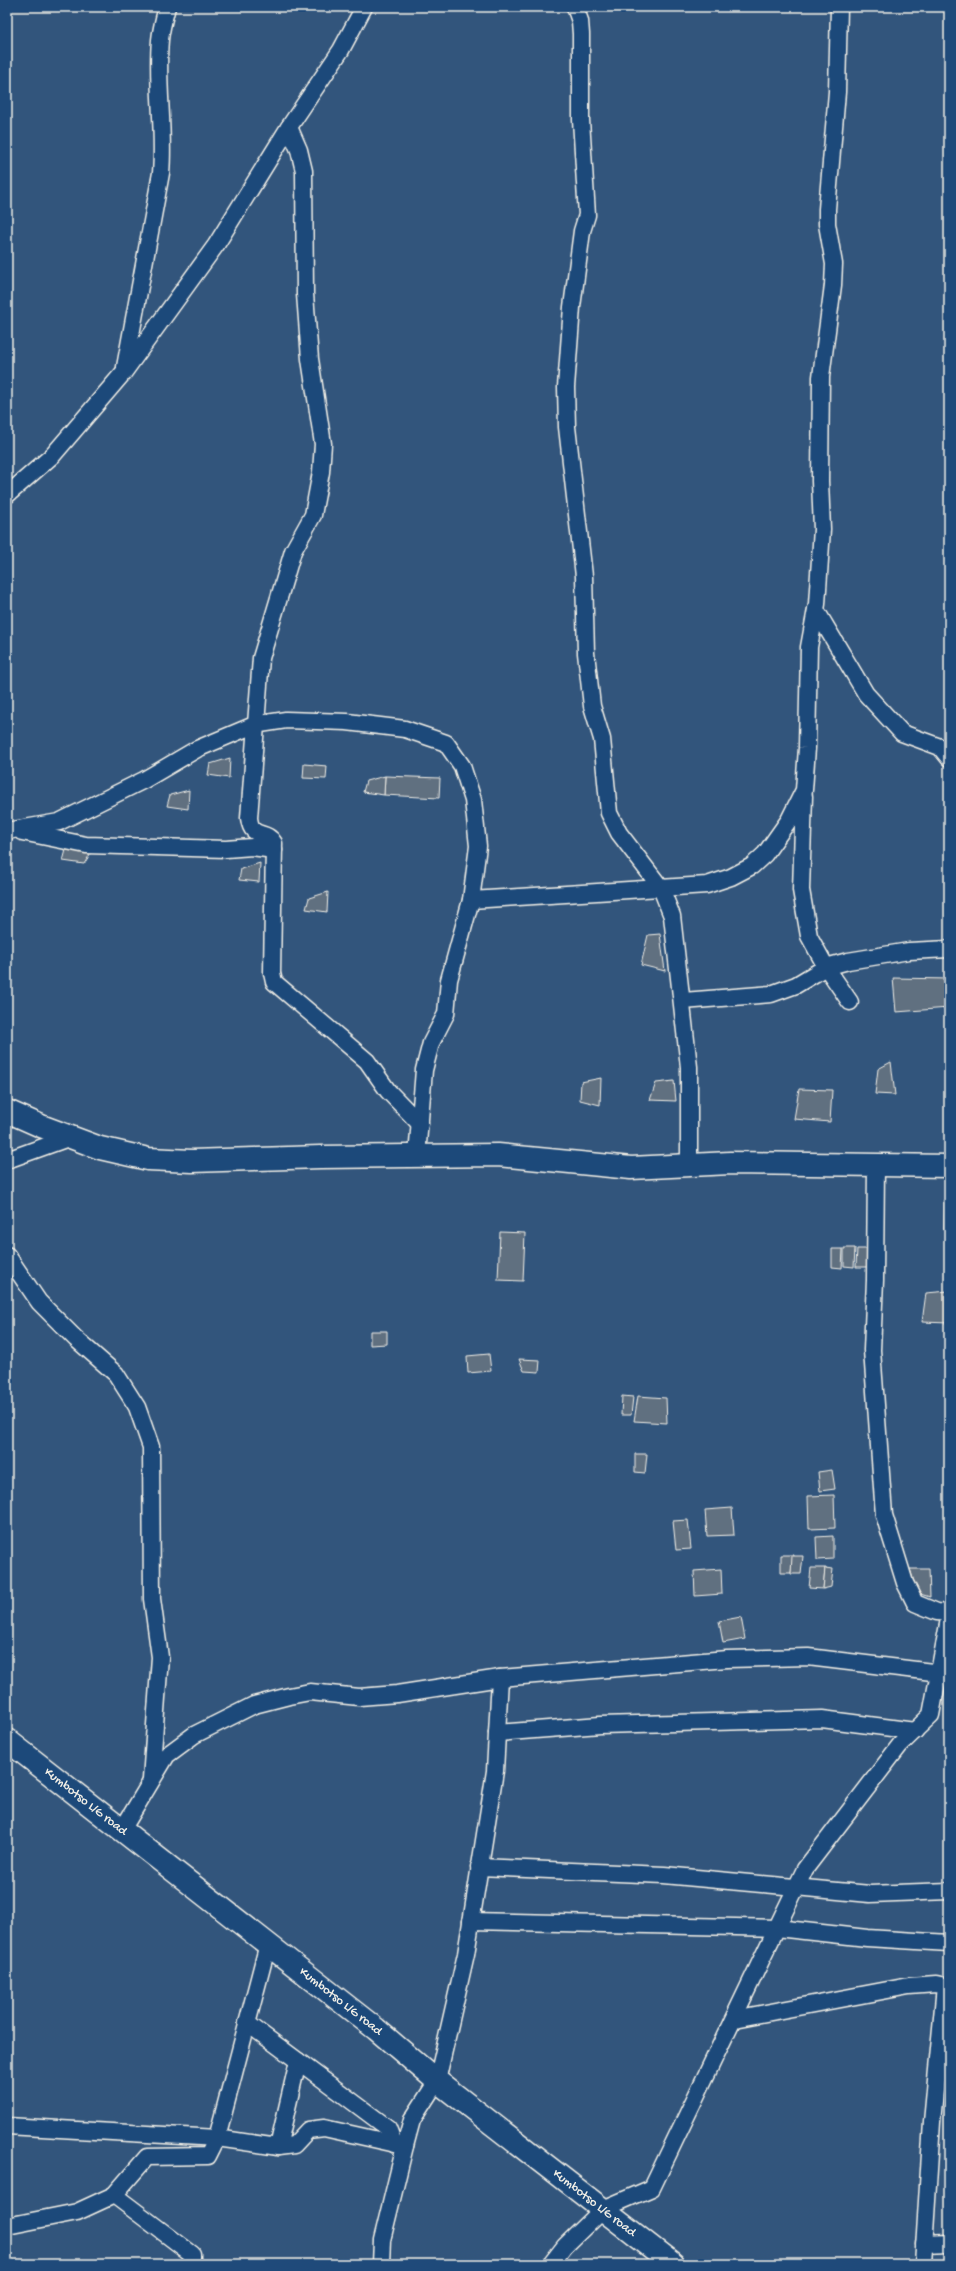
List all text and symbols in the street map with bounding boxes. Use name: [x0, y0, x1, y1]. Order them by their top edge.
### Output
street label: Kumbotso L/G road: [41, 1764, 131, 1840]
street label: Kumbotso L/G road: [296, 1964, 387, 2040]
street label: Kumbotso L/G road: [550, 2166, 640, 2241]

